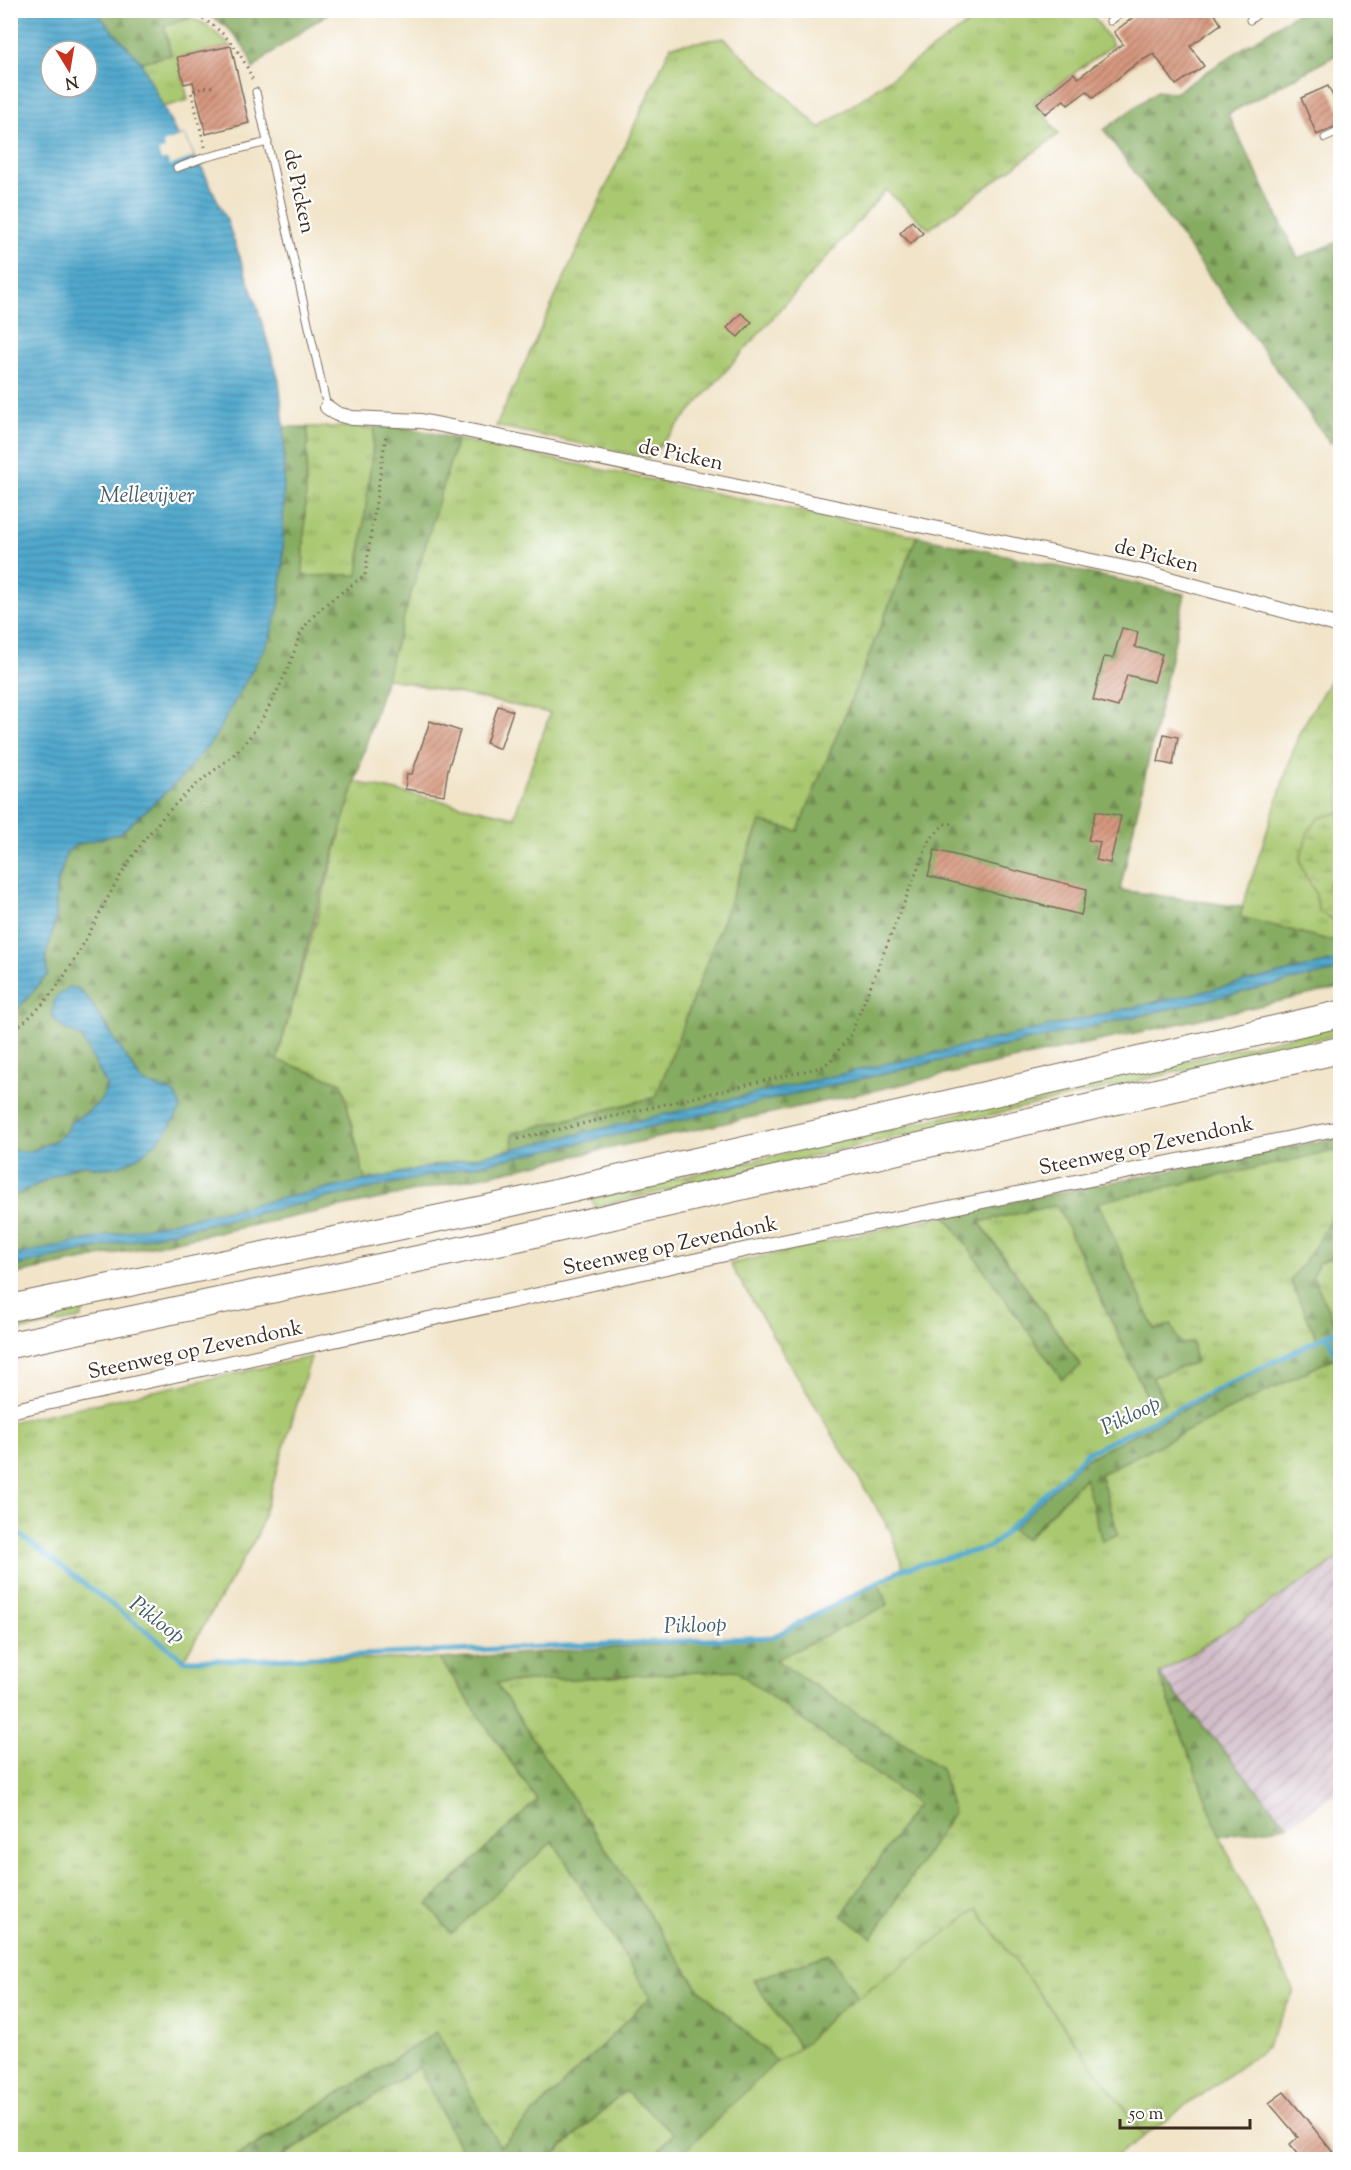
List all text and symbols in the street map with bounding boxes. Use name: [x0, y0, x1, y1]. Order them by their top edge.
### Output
north arrow: [39, 39, 99, 99]
text: N: [63, 69, 80, 94]
street label: de Picken: [274, 146, 322, 237]
street label: de Picken: [635, 432, 726, 480]
water label: Mellevijver: [99, 481, 195, 513]
street label: de Picken: [1111, 532, 1202, 582]
street label: Steenweg op Zevendonk: [1036, 1109, 1257, 1184]
street label: Steenweg op Zevendonk: [560, 1209, 781, 1284]
street label: Steenweg op Zevendonk: [85, 1313, 306, 1388]
water label: Pikloop: [1096, 1388, 1167, 1445]
water label: Pikloop: [122, 1590, 191, 1653]
water label: Pikloop: [663, 1610, 727, 1644]
scale bar: [1120, 2092, 1250, 2130]
text: 50 m: [1128, 2102, 1164, 2128]

